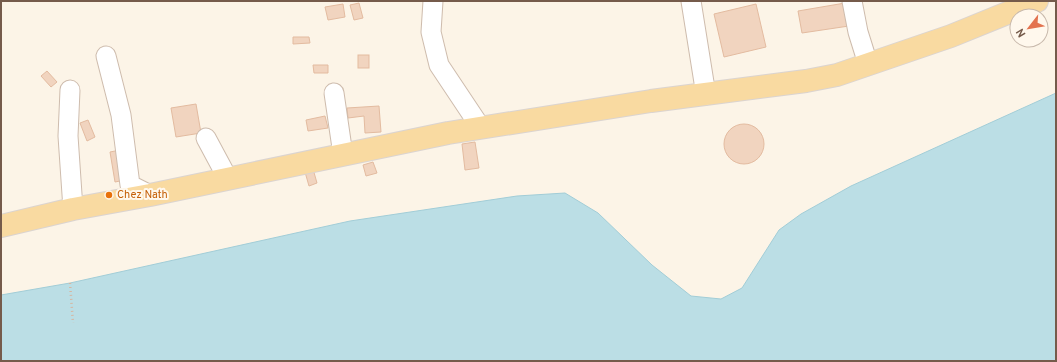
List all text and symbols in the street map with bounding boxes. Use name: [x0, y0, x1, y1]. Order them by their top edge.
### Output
north arrow: [1009, 8, 1049, 48]
text: N: [1013, 26, 1029, 40]
place label: Chez Nath: [117, 188, 168, 202]
marker: Chez Nath: [104, 190, 114, 200]

